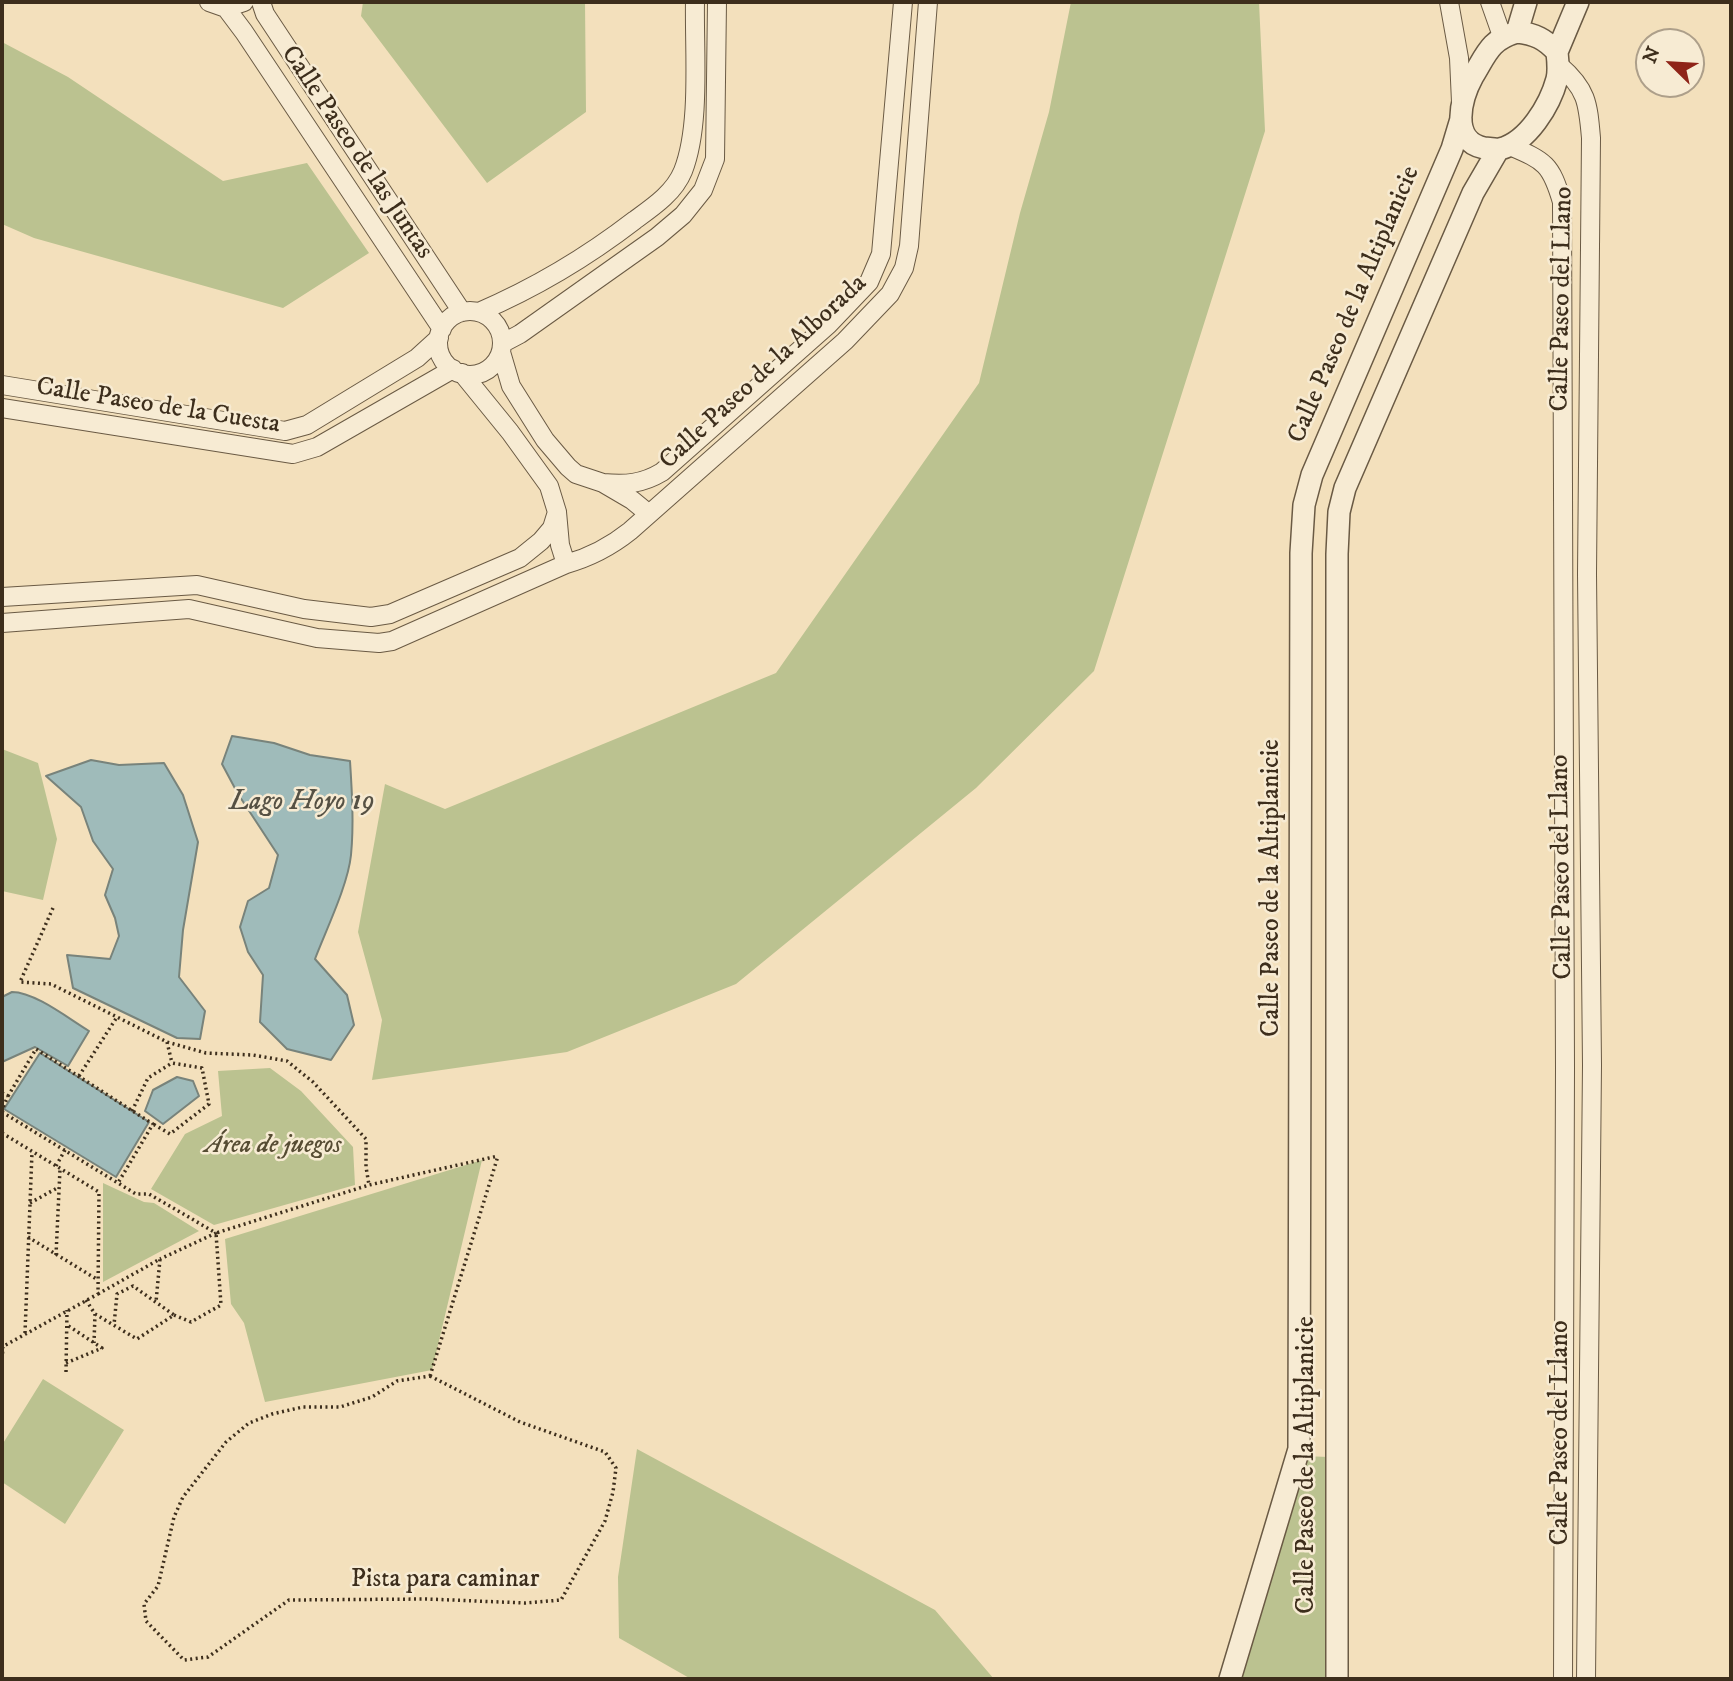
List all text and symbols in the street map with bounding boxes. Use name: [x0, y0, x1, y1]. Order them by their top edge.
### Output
north arrow: [1635, 28, 1705, 98]
street label: Calle Paseo de las Juntas: [273, 41, 439, 265]
text: N: [1639, 43, 1666, 67]
street label: Calle Paseo de la Altiplanicie: [1282, 162, 1428, 448]
street label: Calle Paseo del Llano: [1545, 186, 1581, 412]
street label: Calle Paseo de la Alborada: [654, 269, 874, 477]
street label: Calle Paseo de la Cuesta: [34, 372, 282, 442]
street label: Calle Paseo de la Altiplanicie: [1257, 739, 1289, 1037]
street label: Calle Paseo del Llano: [1545, 754, 1581, 980]
water label: Lago Hoyo 19: [229, 786, 375, 820]
park label: Área de juegos: [205, 1131, 341, 1163]
street label: Calle Paseo de la Altiplanicie: [1292, 1316, 1324, 1614]
street label: Calle Paseo del Llano: [1546, 1320, 1578, 1546]
street label: Pista para caminar: [351, 1565, 539, 1597]

